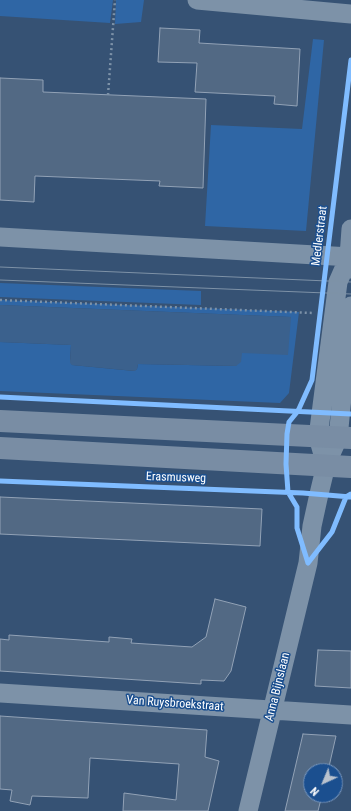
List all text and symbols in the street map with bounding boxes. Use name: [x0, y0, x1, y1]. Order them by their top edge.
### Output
street label: Medlerstraat: [309, 205, 331, 267]
street label: Erasmusweg: [146, 470, 206, 486]
street label: Anna Bijnslaan: [262, 651, 294, 723]
street label: Van Ruysbroekstraat: [126, 693, 224, 715]
north arrow: [303, 763, 343, 803]
text: N: [308, 784, 322, 798]

